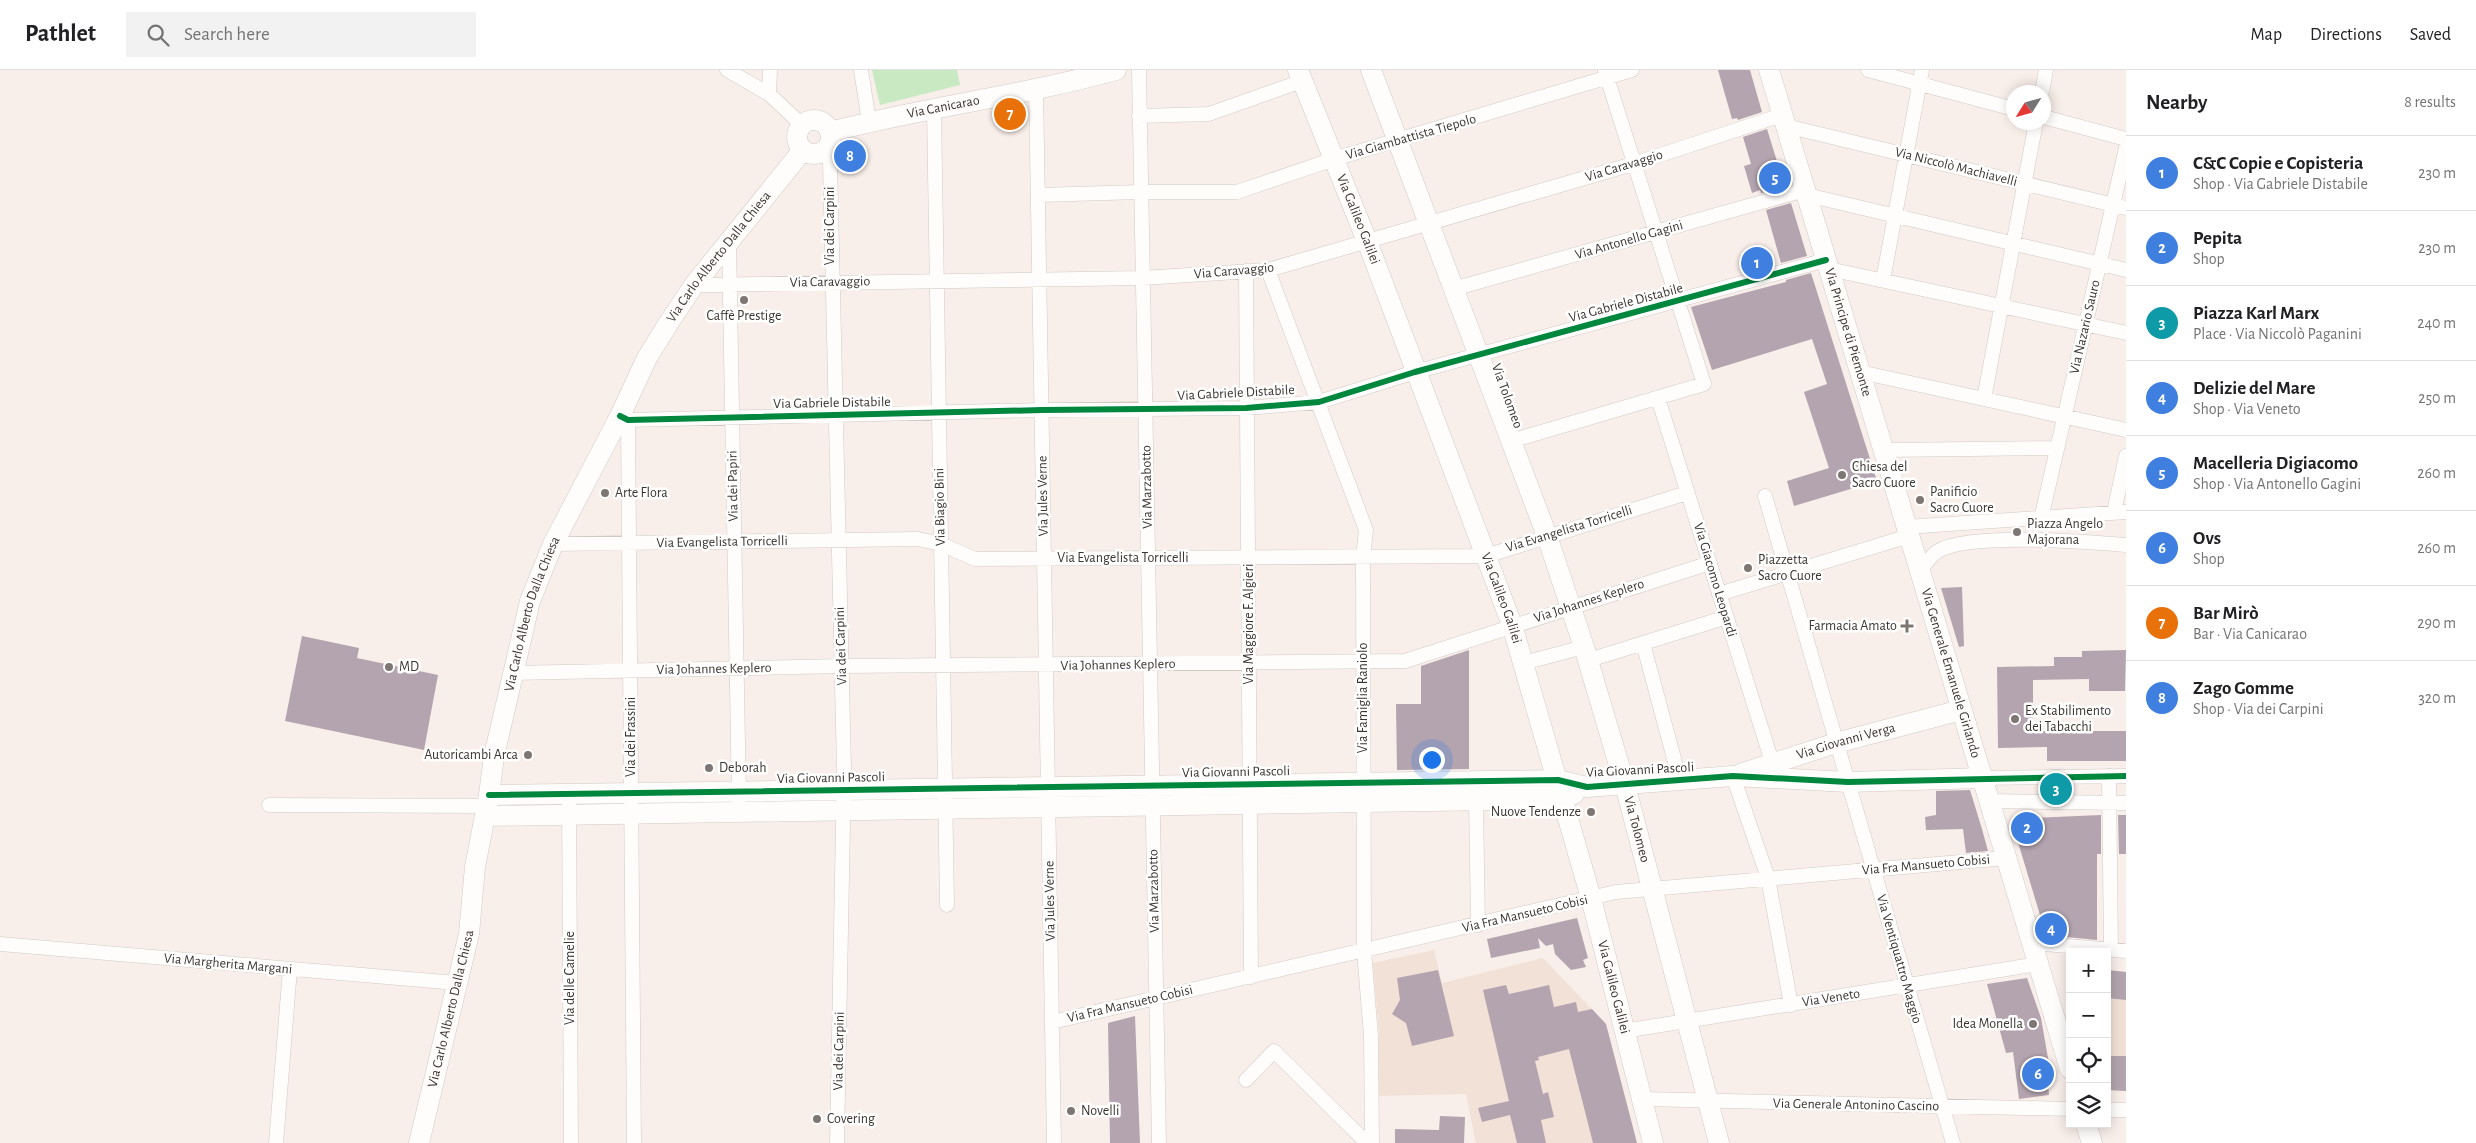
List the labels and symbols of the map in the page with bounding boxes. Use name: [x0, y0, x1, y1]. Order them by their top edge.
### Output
north arrow: [2006, 85, 2051, 130]
street label: Via Canicarao: [906, 93, 981, 121]
pin: 7: [994, 95, 1026, 133]
street label: Via Giambattista Tiepolo: [1344, 112, 1478, 162]
pin: 8: [834, 137, 866, 175]
street label: Via Niccolò Machiavelli: [1893, 145, 2019, 189]
street label: Via Caravaggio: [1584, 148, 1665, 184]
pin: 5: [1759, 159, 1791, 197]
street label: Via Galileo Galilei: [1334, 172, 1382, 266]
street label: Via dei Carpini: [823, 187, 837, 265]
street label: Via Carlo Alberto Dalla Chiesa: [664, 188, 774, 325]
street label: Via Antonello Gagini: [1573, 218, 1685, 262]
pin: 1: [1741, 244, 1773, 282]
street label: Via Caravaggio: [1193, 261, 1275, 281]
street label: Via Principe di Piemonte: [1822, 267, 1874, 398]
street label: Via Caravaggio: [790, 274, 870, 290]
street label: Via Nazario Sauro: [2067, 278, 2103, 375]
street label: Via Gabriele Distabile: [1567, 281, 1685, 325]
marker: Caffè Prestige: [738, 294, 750, 306]
place label: Caffè Prestige: [707, 309, 781, 323]
street label: Via Tolomeo: [1489, 362, 1525, 430]
street label: Via Gabriele Distabile: [1177, 383, 1295, 403]
street label: Via Gabriele Distabile: [773, 395, 891, 411]
street label: Via Marzabotto: [1139, 445, 1155, 529]
street label: Via dei Papiri: [725, 450, 741, 522]
street label: Via Jules Verne: [1035, 456, 1051, 536]
place label: Chiesa del Sacro Cuore: [1852, 460, 1916, 490]
street label: Via Biagio Bini: [932, 468, 948, 546]
marker: Chiesa del Sacro Cuore: [1836, 469, 1848, 481]
place label: Panificio Sacro Cuore: [1930, 485, 1994, 515]
place label: Arte Flora: [615, 486, 668, 500]
marker: Arte Flora: [599, 487, 611, 499]
marker: Panificio Sacro Cuore: [1914, 494, 1926, 506]
street label: Via Evangelista Torricelli: [1504, 503, 1634, 555]
place label: Piazza Angelo Majorana: [2027, 517, 2103, 547]
street label: Via Giacomo Leopardi: [1691, 521, 1739, 639]
marker: Piazza Angelo Majorana: [2011, 526, 2023, 538]
street label: Via Carlo Alberto Dalla Chiesa: [502, 534, 563, 693]
street label: Via Evangelista Torricelli: [656, 534, 788, 550]
street label: Via Evangelista Torricelli: [1057, 551, 1189, 565]
street label: Via Galileo Galilei: [1478, 551, 1524, 645]
place label: Piazzetta Sacro Cuore: [1758, 553, 1822, 583]
marker: Piazzetta Sacro Cuore: [1742, 562, 1754, 574]
street label: Via Maggiore F. Algieri: [1242, 564, 1256, 684]
street label: Via Johannes Keplero: [1532, 577, 1646, 625]
street label: Via Generale Emanuele Girlando: [1919, 587, 1983, 760]
street label: Via dei Carpini: [833, 606, 849, 686]
place label: Farmacia Amato: [1809, 619, 1897, 633]
marker: Farmacia Amato: [1901, 620, 1913, 632]
street label: Via Famiglia Raniolo: [1356, 643, 1370, 753]
street label: Via Johannes Keplero: [1060, 657, 1176, 673]
place label: MD: [399, 660, 419, 674]
marker: MD: [383, 661, 395, 673]
street label: Via Johannes Keplero: [656, 661, 772, 677]
street label: Via dei Frassini: [624, 697, 638, 777]
place label: Ex Stabilimento dei Tabacchi: [2025, 704, 2111, 734]
marker: Ex Stabilimento dei Tabacchi: [2009, 713, 2021, 725]
street label: Via Giovanni Verga: [1795, 720, 1897, 762]
your location: [1419, 747, 1445, 773]
place label: Autoricambi Arca: [424, 748, 519, 762]
marker: Autoricambi Arca: [522, 749, 534, 761]
street label: Via Giovanni Pascoli: [1586, 760, 1694, 780]
place label: Deborah: [719, 761, 767, 775]
marker: Deborah: [703, 762, 715, 774]
street label: Via Giovanni Pascoli: [1182, 764, 1290, 780]
street label: Via Giovanni Pascoli: [777, 770, 885, 786]
pin: 3: [2040, 770, 2072, 808]
street label: Via Tolomeo: [1621, 795, 1652, 864]
place label: Nuove Tendenze: [1491, 805, 1581, 819]
marker: Nuove Tendenze: [1585, 806, 1597, 818]
pin: 2: [2011, 809, 2043, 847]
street label: Via Marzabotto: [1146, 849, 1162, 933]
street label: Via Fra Mansueto Cobisi: [1861, 852, 1991, 878]
street label: Via Jules Verne: [1042, 861, 1058, 941]
street label: Via Fra Mansueto Cobisi: [1461, 893, 1589, 935]
street label: Via Ventiquattro Maggio: [1874, 893, 1924, 1025]
pin: 4: [2035, 910, 2067, 948]
street label: Via Carlo Alberto Dalla Chiesa: [426, 929, 476, 1089]
street label: Via delle Camelie: [563, 931, 577, 1025]
street label: Via Galileo Galilei: [1595, 939, 1632, 1035]
street label: Via Margherita Margani: [163, 951, 293, 977]
street label: Via Fra Mansueto Cobisi: [1066, 983, 1194, 1025]
street label: Via Veneto: [1801, 986, 1861, 1009]
street label: Via dei Carpini: [831, 1012, 847, 1090]
place label: Idea Monella: [1952, 1017, 2024, 1031]
marker: Idea Monella: [2027, 1018, 2039, 1030]
pin: 6: [2022, 1055, 2054, 1093]
street label: Via Generale Antonino Cascino: [1773, 1097, 1939, 1113]
place label: Novelli: [1081, 1104, 1119, 1118]
marker: Novelli: [1065, 1105, 1077, 1117]
place label: Covering: [827, 1112, 875, 1126]
marker: Covering: [811, 1113, 823, 1125]

